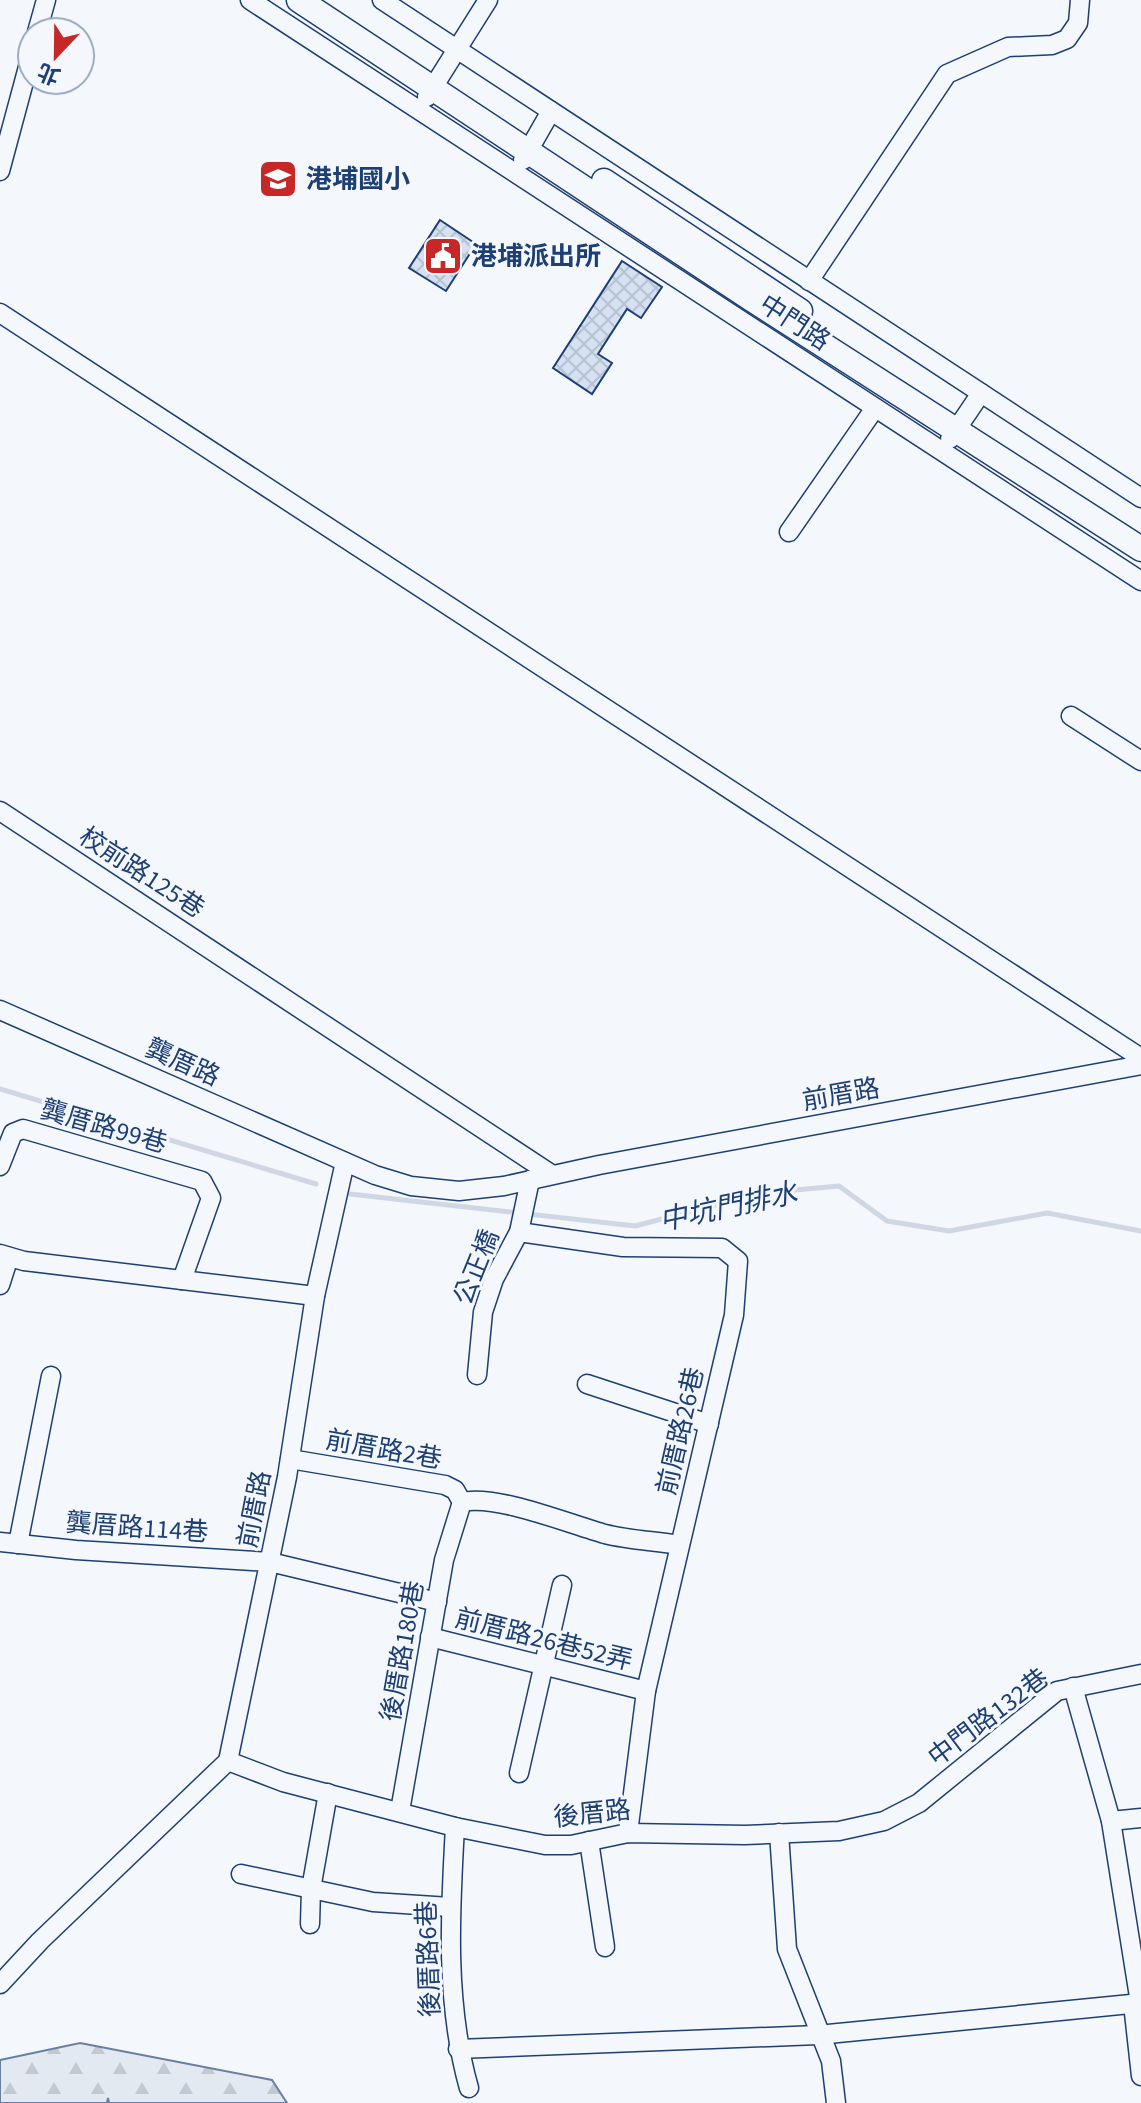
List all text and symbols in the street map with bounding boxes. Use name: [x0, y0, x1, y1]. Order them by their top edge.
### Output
north arrow: [16, 16, 96, 96]
text: 北: [33, 55, 65, 93]
school or university icon: 港埔國小: [257, 158, 299, 200]
place label: 港埔國小: [306, 161, 410, 198]
public building icon: 港埔派出所: [422, 235, 464, 277]
place label: 港埔派出所: [471, 238, 601, 275]
street label: 中門路: [752, 286, 838, 359]
street label: 校前路125巷: [72, 818, 212, 927]
street label: 龔厝路: [140, 1030, 226, 1095]
street label: 前厝路: [799, 1069, 883, 1119]
street label: 龔厝路99巷: [36, 1091, 171, 1162]
water label: 中坑門排水: [656, 1172, 803, 1241]
street label: 公正橋: [445, 1224, 508, 1310]
street label: 前厝路26巷: [648, 1364, 713, 1499]
street label: 前厝路2巷: [323, 1421, 445, 1478]
street label: 前厝路: [229, 1467, 280, 1551]
street label: 龔厝路114巷: [64, 1504, 209, 1551]
street label: 後厝路180巷: [372, 1578, 433, 1725]
street label: 前厝路26巷52弄: [451, 1600, 637, 1679]
street label: 中門路132巷: [920, 1660, 1056, 1775]
street label: 後厝路: [551, 1791, 633, 1836]
street label: 後厝路6巷: [408, 1900, 449, 2018]

